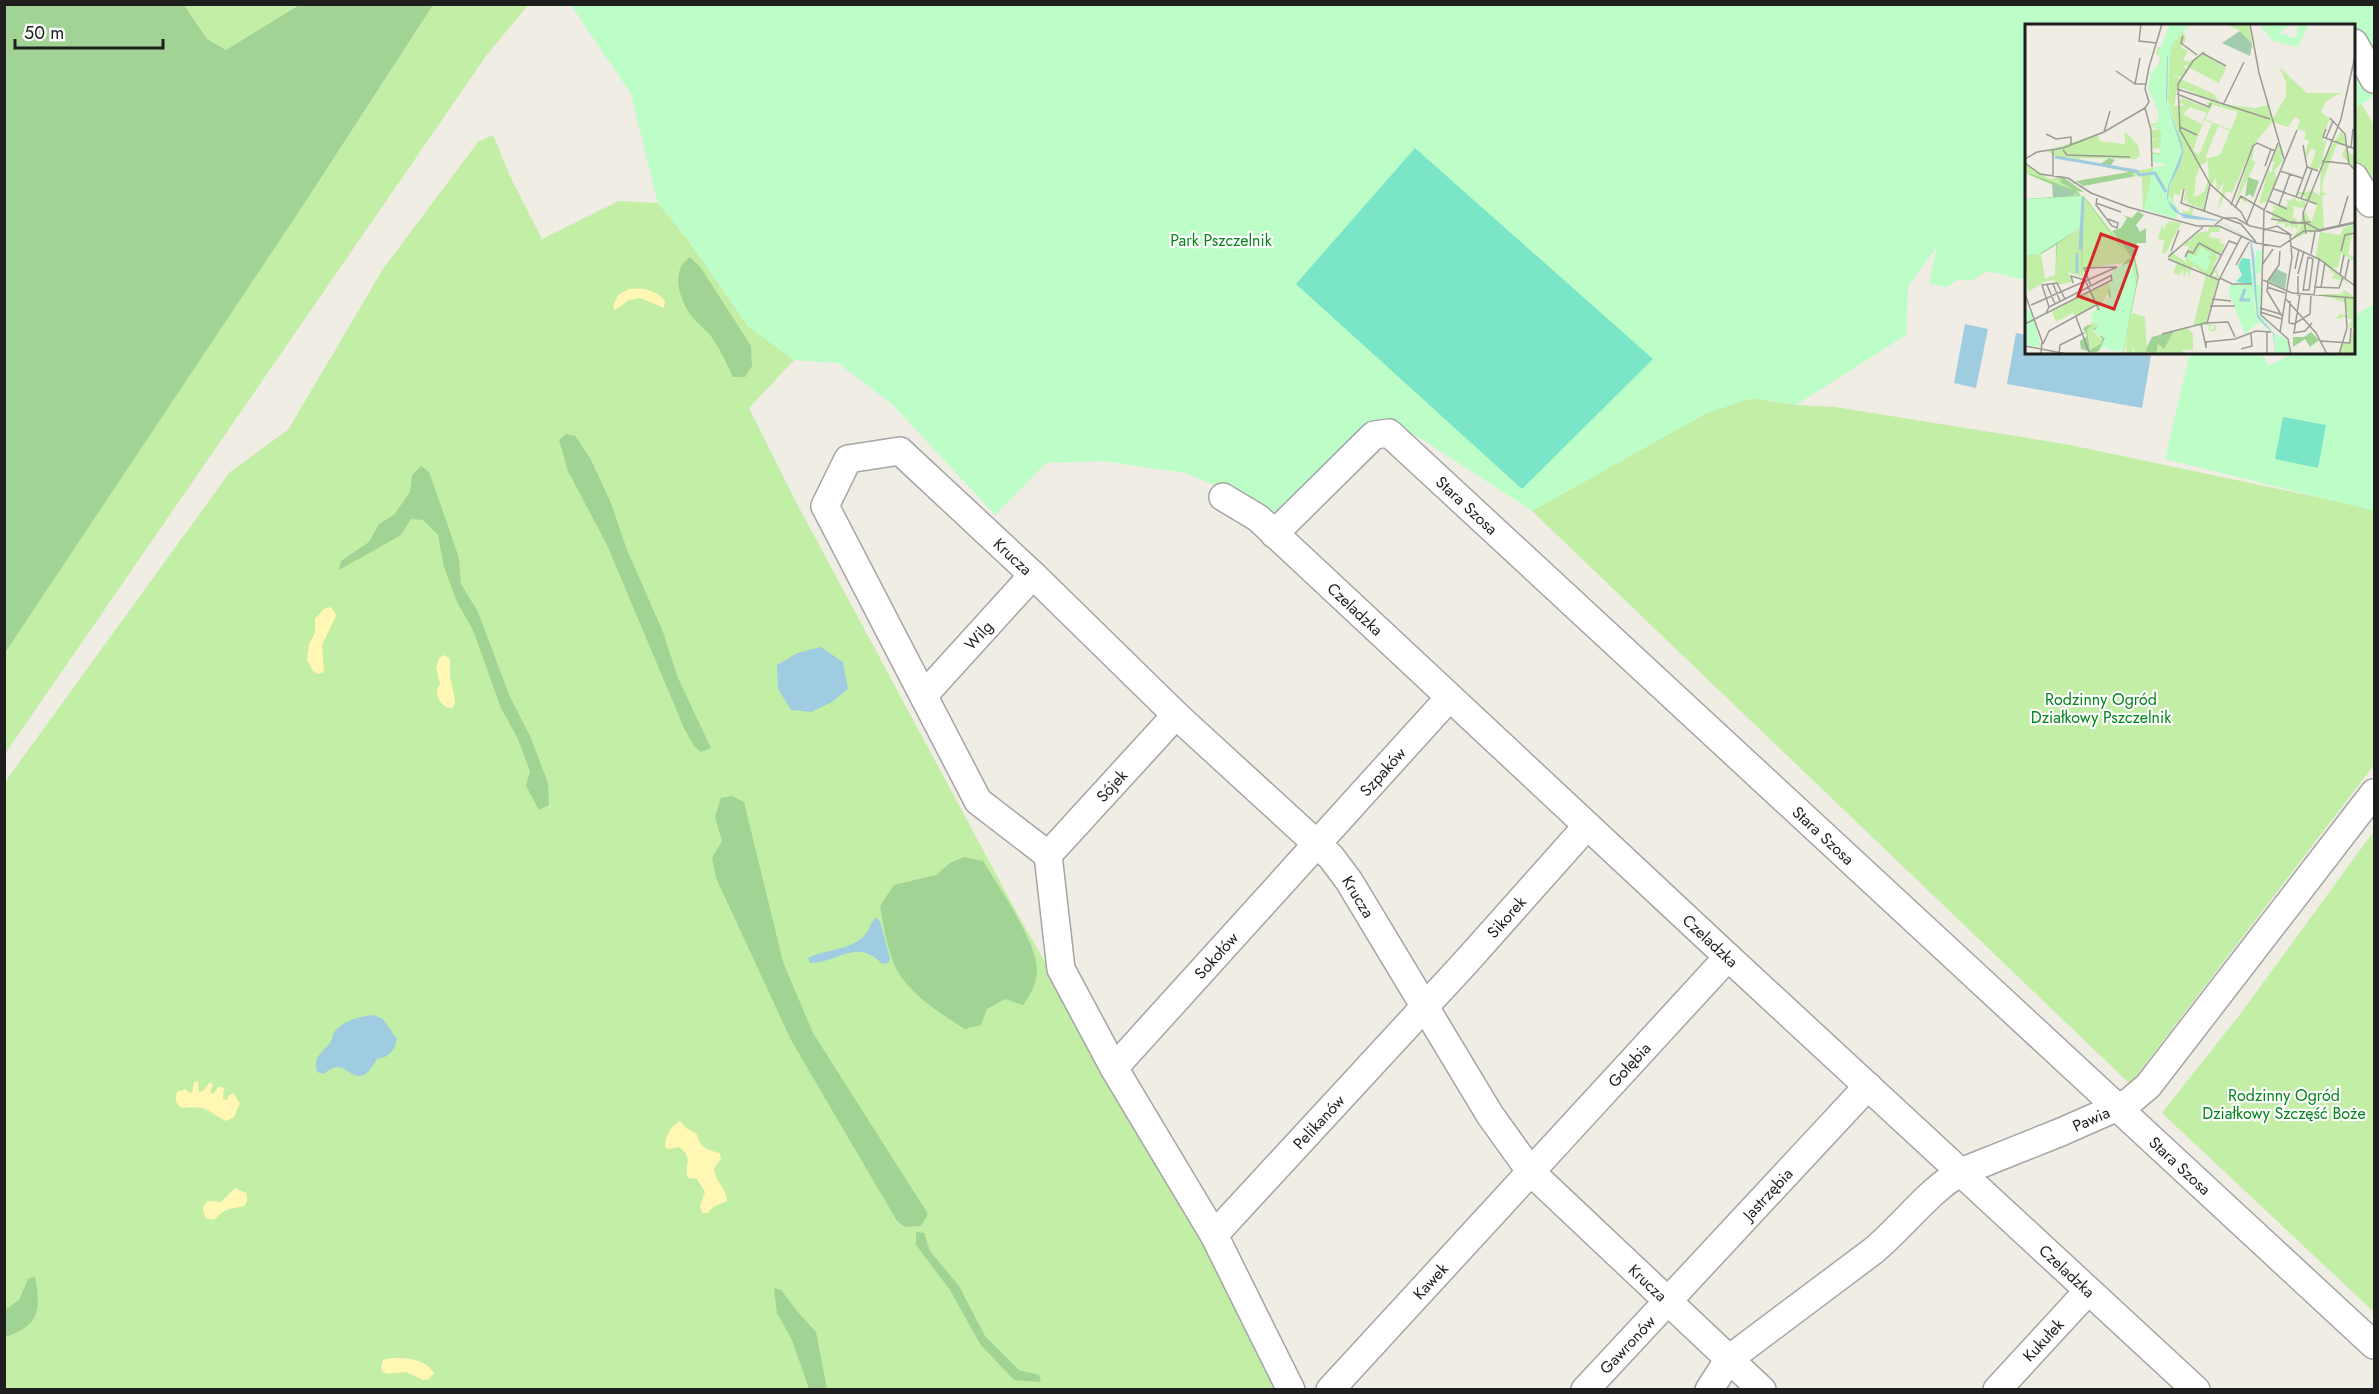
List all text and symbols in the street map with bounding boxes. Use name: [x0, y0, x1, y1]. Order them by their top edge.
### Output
scale bar: [15, 12, 164, 50]
text: 50 m: [24, 20, 64, 46]
inset map: [2025, 24, 2355, 354]
park label: Park Pszczelnik: [1170, 229, 1273, 252]
street label: Stara Szosa: [1431, 470, 1503, 540]
street label: Krucza: [989, 532, 1038, 580]
street label: Czeladzka: [1322, 577, 1388, 641]
street label: Wilg: [959, 615, 998, 655]
park label: Rodzinny Ogród Działkowy Pszczelnik: [2031, 688, 2172, 729]
street label: Szpaków: [1354, 742, 1411, 801]
street label: Sójek: [1091, 764, 1133, 807]
street label: Stara Szosa: [1787, 801, 1860, 870]
street label: Krucza: [1337, 871, 1380, 922]
street label: Sikorek: [1481, 890, 1532, 943]
street label: Czeladzka: [1677, 909, 1744, 973]
street label: Sokołów: [1189, 927, 1243, 984]
street label: Gołębia: [1602, 1037, 1656, 1092]
park label: Rodzinny Ogród Działkowy Szczęść Boże: [2202, 1084, 2366, 1125]
street label: Pelikanów: [1287, 1089, 1350, 1154]
street label: Pawia: [2069, 1100, 2113, 1137]
street label: Stara Szosa: [2144, 1131, 2216, 1200]
street label: Jastrzębia: [1736, 1163, 1798, 1227]
street label: Czeladzka: [2034, 1239, 2100, 1303]
street label: Kawek: [1407, 1257, 1454, 1305]
street label: Krucza: [1624, 1258, 1673, 1307]
street label: Gawronów: [1594, 1310, 1661, 1379]
street label: Kukułek: [2017, 1313, 2069, 1367]

